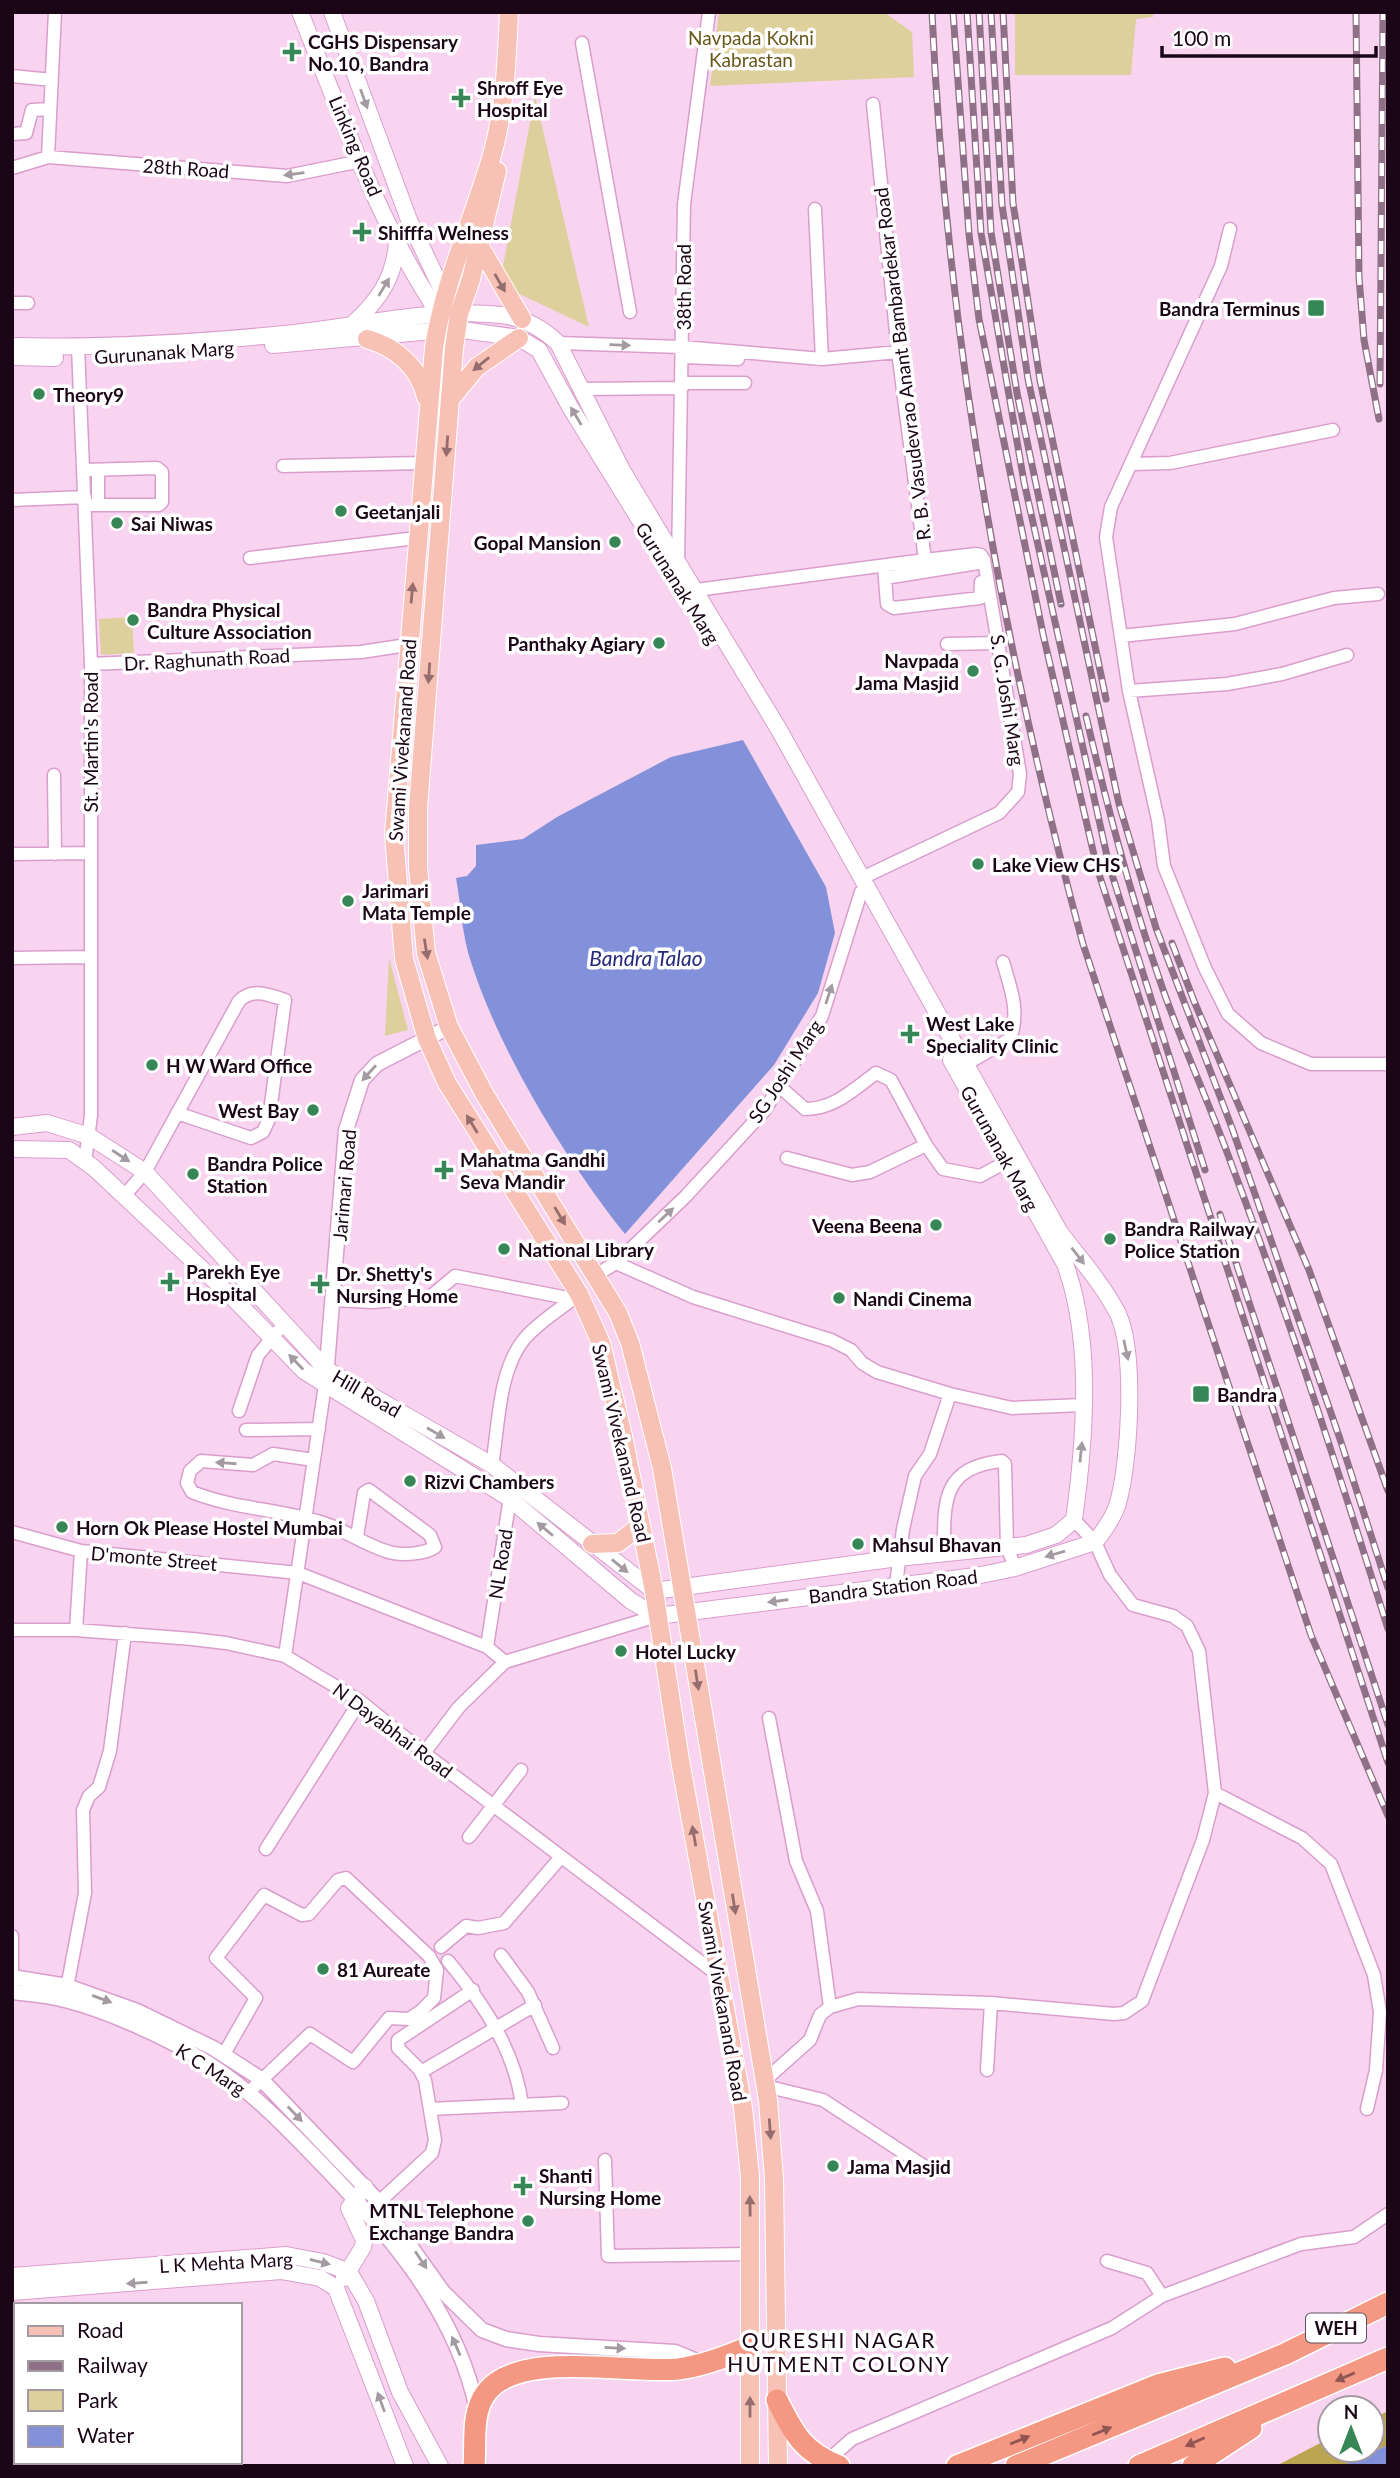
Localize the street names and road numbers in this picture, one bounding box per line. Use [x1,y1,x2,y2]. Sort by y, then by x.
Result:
street label: Linking Road [325,92,387,200]
street label: 28th Road [142,154,230,182]
street label: R. B. Vasudevrao Anant Bambardekar Road [869,186,935,542]
street label: 38th Road [672,244,695,330]
street label: Gurunanak Marg [93,336,235,368]
street label: Gurunanak Marg [631,518,725,648]
street label: S. G. Joshi Marg [986,633,1030,767]
street label: Swami Vivekanand Road [383,638,421,842]
street label: Dr. Raghunath Road [123,643,291,675]
street label: St. Martin's Road [79,672,102,812]
street label: SG Joshi Marg [743,1015,827,1127]
street label: Gurunanak Marg [956,1081,1044,1215]
street label: Jarimari Road [328,1128,360,1242]
street label: Swami Vivekanand Road [588,1342,656,1544]
street label: Hill Road [329,1364,405,1422]
street label: NL Road [483,1527,517,1601]
street label: D'monte Street [90,1541,218,1575]
street label: Bandra Station Road [807,1564,979,1608]
street label: N Dayabhai Road [329,1677,457,1783]
street label: Swami Vivekanand Road [694,1899,752,2103]
street label: K C Marg [172,2038,250,2100]
street label: L K Mehta Marg [159,2247,294,2277]
road number: WEH [1306,2314,1366,2342]

